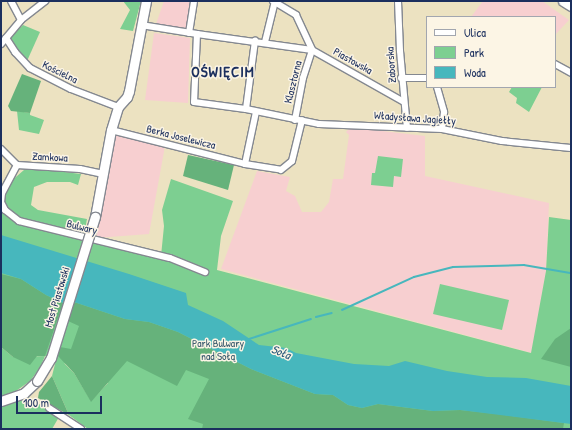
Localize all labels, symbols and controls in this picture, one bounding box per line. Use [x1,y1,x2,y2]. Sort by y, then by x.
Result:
legend [426,16,556,88]
text: Ulica [464,24,486,41]
text: Park [464,44,484,61]
street label: Piastowska [331,45,375,77]
street label: Zaborska [383,46,399,84]
street label: Kościelna [40,58,80,86]
street label: Klasztorna [281,59,305,105]
district label: OŚWIĘCIM [191,63,255,81]
text: Woda [464,64,486,81]
street label: Władysława Jagiełły [374,109,456,127]
street label: Berka Joselewicza [145,122,217,152]
street label: Zamkowa [32,149,68,165]
street label: Bulwary [65,217,99,237]
street label: Most Piastowski [42,265,72,329]
park label: Park Bulwary nad Sołą [192,337,244,363]
water label: Soła [269,342,293,362]
scale bar [18,388,104,414]
text: 100 m [23,394,49,411]

